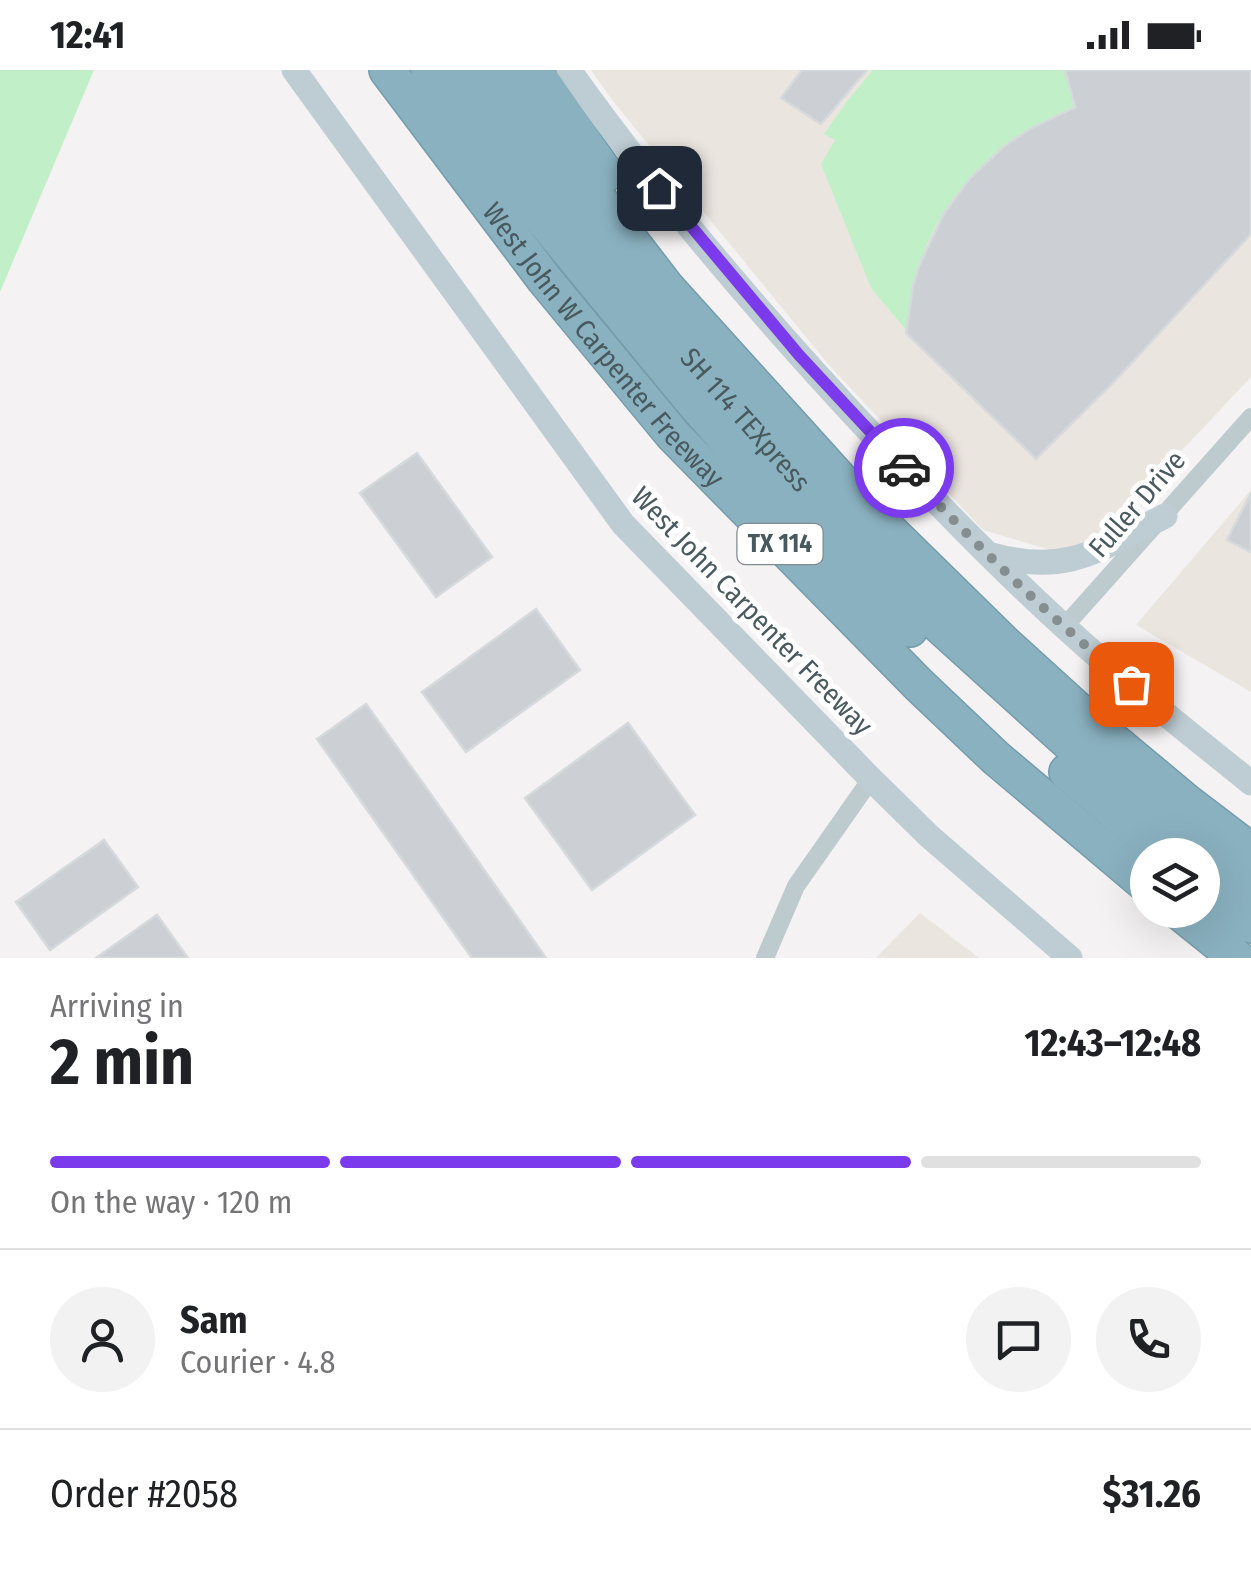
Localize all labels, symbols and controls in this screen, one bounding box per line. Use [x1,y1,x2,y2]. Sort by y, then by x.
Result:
text: 12:41 [50,12,125,58]
pin [617,146,702,231]
icon: home [632,161,687,216]
street label: West John W Carpenter Freeway [476,196,732,494]
street label: SH 114 TEXpress [674,341,818,498]
courier [854,418,954,518]
icon: car [877,441,932,496]
street label: Fuller Drive [1082,444,1192,564]
street label: West John Carpenter Freeway [625,480,880,742]
road number: TX 114 [738,524,822,564]
pin [1089,642,1174,727]
icon: bag [1104,657,1159,712]
map controls [1130,838,1220,928]
button: layers [1130,838,1220,928]
text: Arriving in [50,987,184,1025]
text: 12:43–12:48 [1025,1020,1201,1066]
text: 2 min [50,1023,194,1101]
text: On the way · 120 m [50,1183,292,1221]
button: person [50,1287,155,1392]
button: chat [966,1287,1071,1392]
button: phone [1096,1287,1201,1392]
text: Sam [180,1297,248,1343]
text: Courier · 4.8 [180,1343,336,1381]
text: Order #2058 [50,1471,238,1517]
text: $31.26 [1103,1471,1201,1517]

